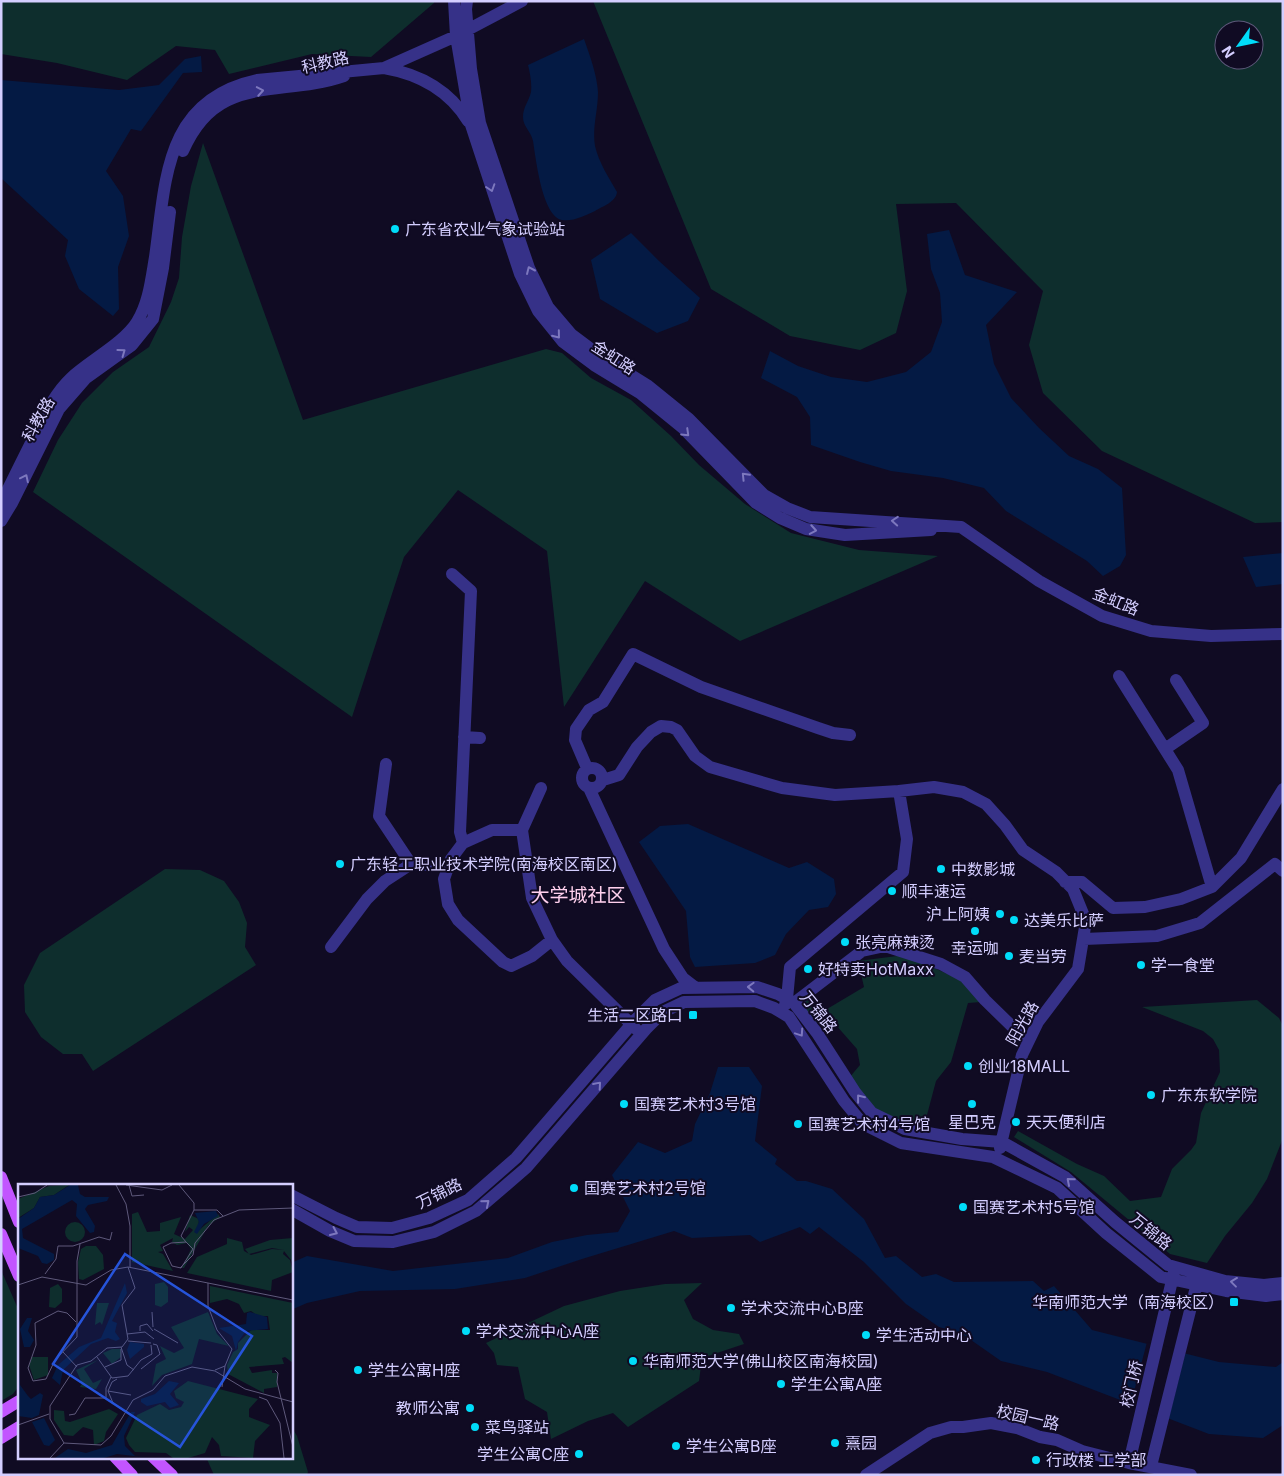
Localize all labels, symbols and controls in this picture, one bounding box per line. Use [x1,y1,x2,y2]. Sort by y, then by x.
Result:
north arrow [1214,20,1264,70]
text: N [1218,43,1238,61]
street label: 科教路 [299,47,351,77]
one-way arrow [255,86,264,96]
one-way arrow [486,184,496,192]
place label: 广东省农业气象试验站 [405,219,565,239]
marker: 广东省农业气象试验站 [389,223,401,235]
one-way arrow [526,266,537,275]
one-way arrow [552,329,560,338]
street label: 金虹路 [588,336,640,378]
one-way arrow [116,349,126,358]
street label: 科教路 [18,393,58,445]
one-way arrow [681,427,690,436]
one-way arrow [742,473,751,482]
one-way arrow [19,474,29,483]
one-way arrow [890,516,898,527]
one-way arrow [808,525,817,535]
street label: 金虹路 [1090,583,1142,619]
place label: 广东轻工职业技术学院(南海校区南区) [350,854,618,874]
marker: 广东轻工职业技术学院(南海校区南区) [334,858,346,870]
place label: 中数影城 [951,859,1015,879]
marker: 中数影城 [935,863,947,875]
place label: 顺丰速运 [902,881,966,901]
district label: 大学城社区 [530,884,626,907]
marker: 顺丰速运 [886,885,898,897]
place label: 沪上阿姨 [926,904,990,924]
marker: 沪上阿姨 [994,908,1006,920]
place label: 达美乐比萨 [1024,910,1104,930]
marker: 达美乐比萨 [1008,914,1020,926]
marker: 幸运咖 [969,925,981,937]
place label: 张亮麻辣烫 [855,932,935,952]
marker: 张亮麻辣烫 [839,936,851,948]
place label: 幸运咖 [951,938,999,958]
place label: 麦当劳 [1019,946,1067,966]
marker: 麦当劳 [1003,950,1015,962]
place label: 学一食堂 [1151,955,1215,975]
place label: 好特卖HotMaxx [818,959,934,979]
marker: 学一食堂 [1135,959,1147,971]
marker: 好特卖HotMaxx [802,963,814,975]
one-way arrow [746,982,754,993]
street label: 万锦路 [796,987,842,1037]
street label: 阳光路 [1002,997,1042,1049]
place label: 生活二区路口 [587,1005,683,1025]
marker: 生活二区路口 [687,1009,699,1021]
one-way arrow [794,1027,803,1037]
place label: 创业18MALL [978,1056,1070,1076]
marker: 创业18MALL [962,1060,974,1072]
one-way arrow [592,1082,601,1091]
place label: 广东东软学院 [1161,1085,1257,1105]
marker: 广东东软学院 [1145,1089,1157,1101]
place label: 国赛艺术村3号馆 [634,1094,756,1114]
one-way arrow [857,1094,866,1104]
marker: 国赛艺术村3号馆 [618,1098,630,1110]
marker: 星巴克 [966,1098,978,1110]
place label: 星巴克 [948,1112,996,1132]
place label: 天天便利店 [1026,1112,1106,1132]
place label: 国赛艺术村4号馆 [808,1114,930,1134]
marker: 天天便利店 [1010,1116,1022,1128]
marker: 国赛艺术村4号馆 [792,1118,804,1130]
street label: 万锦路 [413,1173,465,1213]
place label: 国赛艺术村2号馆 [584,1178,706,1198]
one-way arrow [1066,1178,1075,1187]
marker: 国赛艺术村2号馆 [568,1182,580,1194]
inset map [18,1184,292,1458]
place label: 国赛艺术村5号馆 [973,1197,1095,1217]
one-way arrow [480,1200,489,1208]
marker: 国赛艺术村5号馆 [957,1201,969,1213]
street label: 万锦路 [1126,1208,1176,1254]
one-way arrow [329,1226,338,1237]
one-way arrow [1230,1277,1238,1288]
place label: 华南师范大学（南海校区） [1032,1292,1224,1312]
marker: 华南师范大学（南海校区） [1228,1296,1240,1308]
place label: 学术交流中心B座 [741,1298,863,1318]
marker: 学术交流中心B座 [725,1302,737,1314]
place label: 学术交流中心A座 [476,1321,599,1341]
marker: 学术交流中心A座 [460,1325,472,1337]
place label: 学生活动中心 [876,1325,972,1345]
marker: 学生活动中心 [860,1329,872,1341]
place label: 华南师范大学(佛山校区南海校园) [643,1351,879,1371]
marker: 华南师范大学(佛山校区南海校园) [627,1355,639,1367]
street label: 校门桥 [1116,1358,1146,1410]
place label: 学生公寓H座 [368,1360,460,1380]
marker: 学生公寓H座 [352,1364,364,1376]
place label: 学生公寓A座 [791,1374,882,1394]
marker: 学生公寓A座 [775,1378,787,1390]
place label: 教师公寓 [396,1398,460,1418]
street label: 校园一路 [995,1400,1061,1434]
marker: 教师公寓 [464,1402,476,1414]
place label: 菜鸟驿站 [485,1417,549,1437]
marker: 菜鸟驿站 [469,1421,481,1433]
place label: 熹园 [845,1433,877,1453]
place label: 学生公寓B座 [686,1436,776,1456]
marker: 熹园 [829,1437,841,1449]
marker: 学生公寓B座 [670,1440,682,1452]
place label: 学生公寓C座 [477,1444,569,1464]
marker: 学生公寓C座 [573,1448,585,1460]
place label: 行政楼 工学部 [1046,1450,1147,1470]
marker: 行政楼 工学部 [1030,1454,1042,1466]

